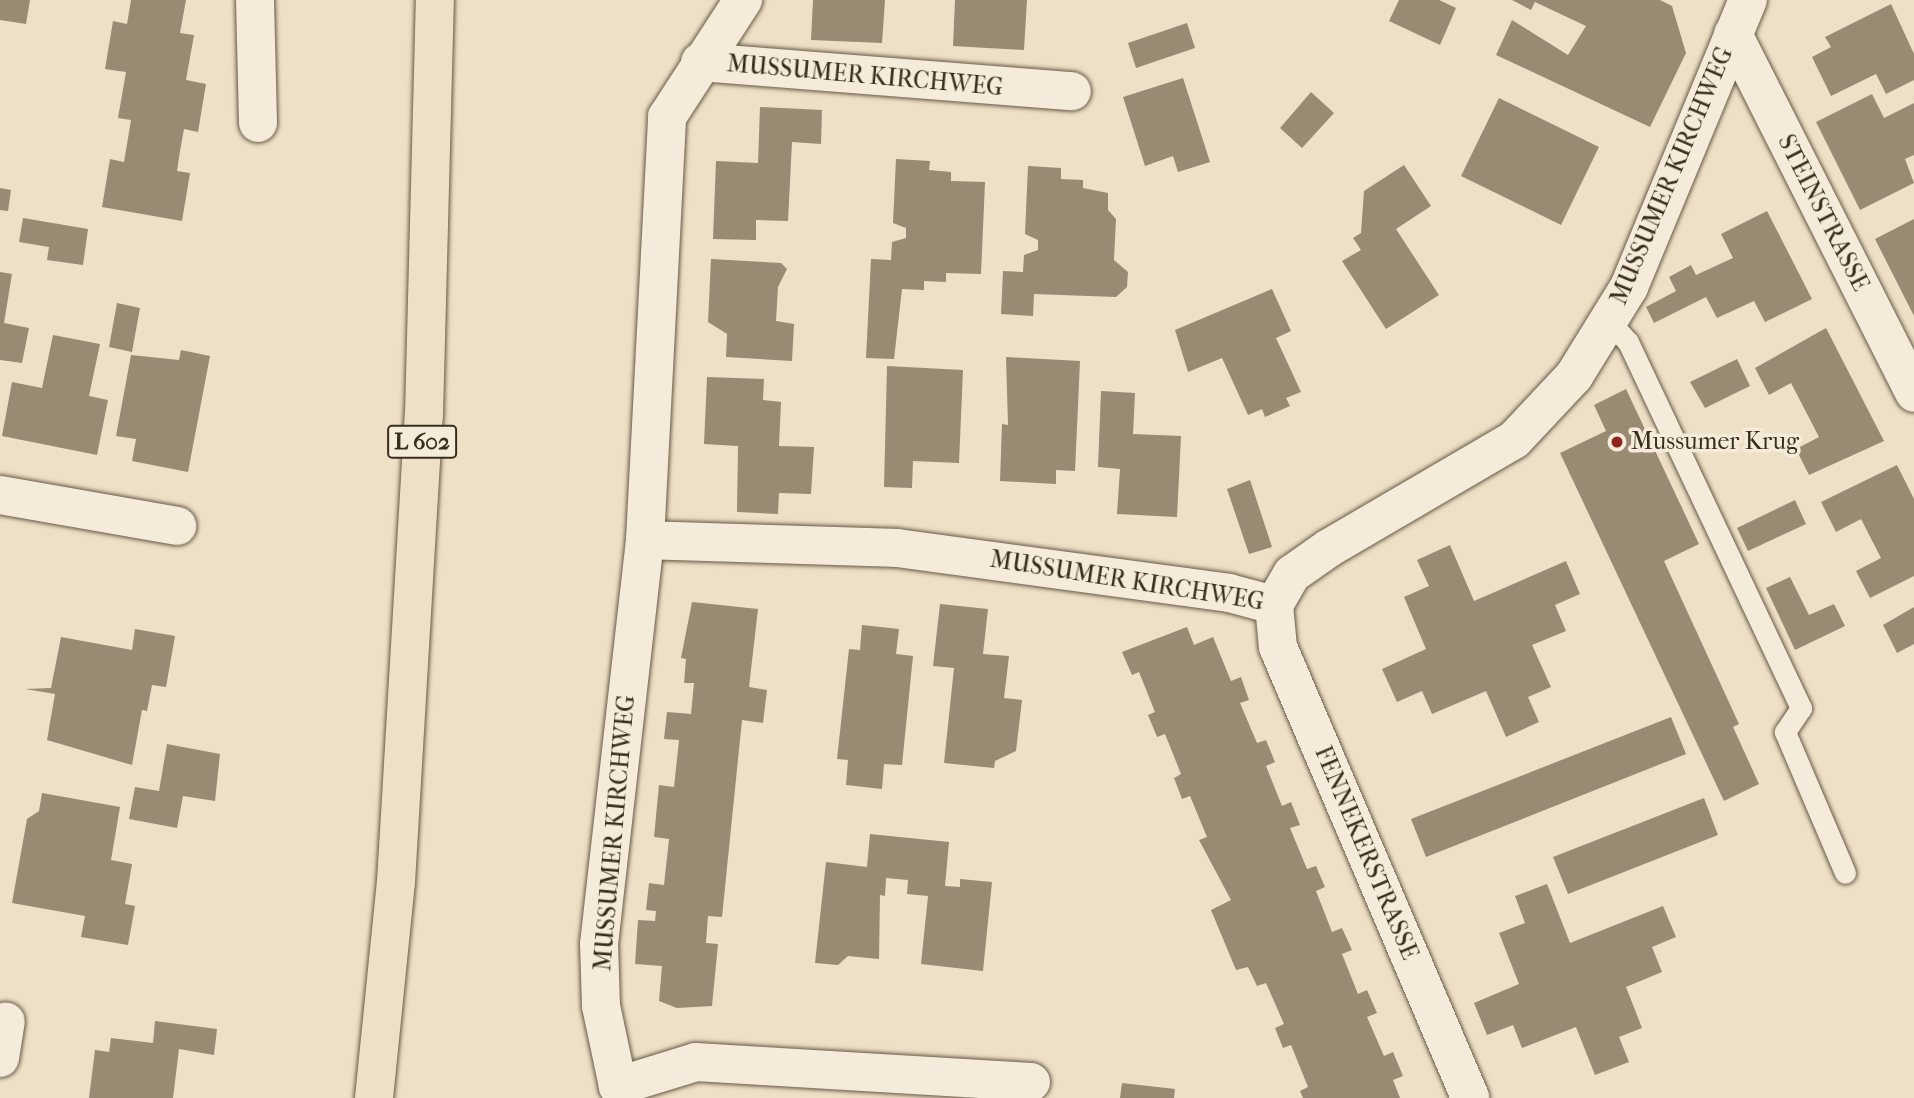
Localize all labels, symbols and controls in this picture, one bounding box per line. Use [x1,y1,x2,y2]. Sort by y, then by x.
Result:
street label: MUSSUMER KIRCHWEG [1605,43,1739,309]
street label: MUSSUMER KIRCHWEG [726,50,1004,102]
street label: STEINSTRASSE [1771,130,1875,296]
road number: L 602 [387,422,457,462]
place label: Mussumer Krug [1631,428,1799,456]
marker: Mussumer Krug [1609,434,1625,450]
street label: MUSSUMER KIRCHWEG [988,545,1266,617]
street label: MUSSUMER KIRCHWEG [589,694,641,972]
street label: FENNEKERSTRASSE [1308,742,1424,964]

